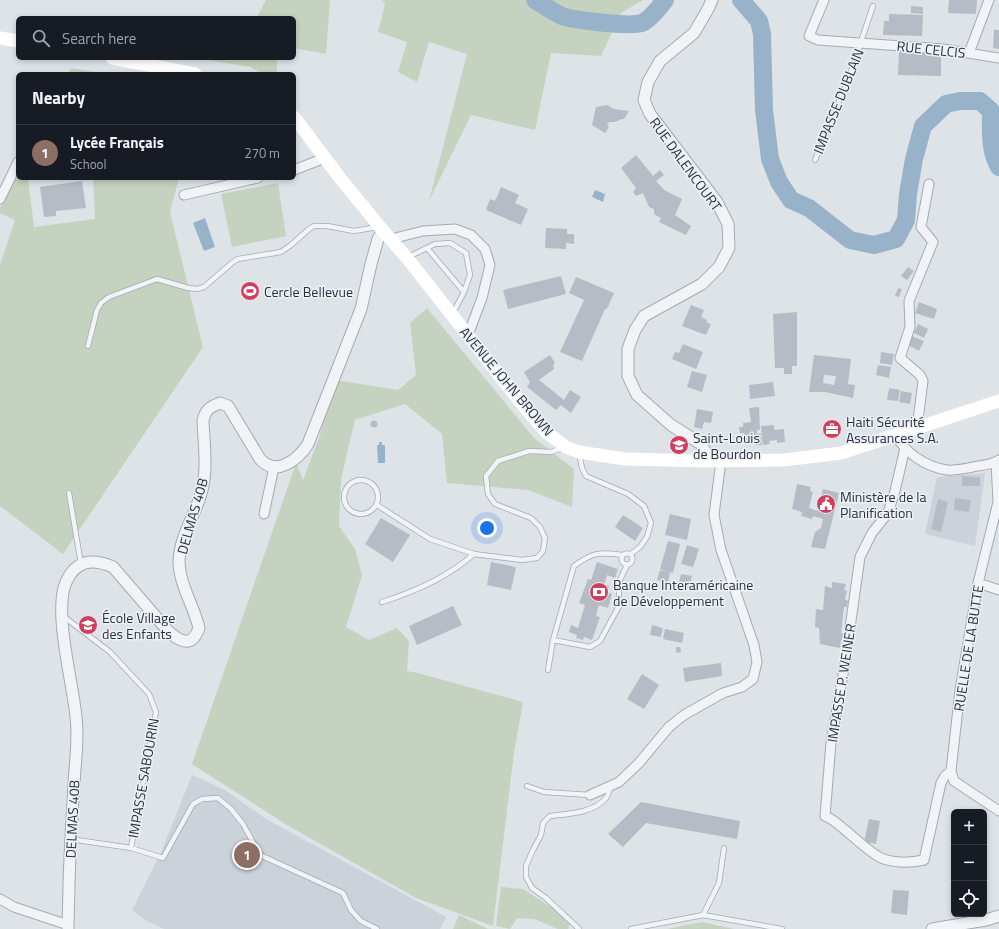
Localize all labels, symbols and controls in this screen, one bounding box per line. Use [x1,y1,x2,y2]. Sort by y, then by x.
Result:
search box [16,16,296,60]
icon: search [30,27,52,49]
text: Search here [62,27,136,50]
street label: RUE CELCIS [896,35,966,63]
street label: IMPASSE DUBLAIN [807,45,869,157]
text: Nearby [32,85,85,111]
street label: RUE DALENCOURT [645,113,728,216]
text: Lycée Français [70,131,164,154]
text: 1 [41,143,49,163]
text: 270 m [244,143,280,163]
text: School [70,154,106,174]
sports icon: Cercle Bellevue [239,280,261,302]
place label: Cercle Bellevue [264,281,353,302]
street label: AVENUE JOHN BROWN [455,322,559,440]
place label: Haiti Sécurité Assurances S.A. [846,411,939,448]
office icon: Haiti Sécurité Assurances S.A. [821,418,843,440]
place label: Saint-Louis de Bourdon [693,427,761,464]
school or university icon: Saint-Louis de Bourdon [668,434,690,456]
street label: DELMAS 40B [171,475,213,557]
place label: Ministère de la Planification [840,486,927,523]
public building icon: Ministère de la Planification [815,493,837,515]
your location [477,518,497,538]
place label: Banque Interaméricaine de Développement [613,574,753,611]
bank icon: Banque Interaméricaine de Développement [588,581,610,603]
street label: RUELLE DE LA BUTTE [948,583,988,713]
place label: École Village des Enfants [102,607,175,644]
school or university icon: École Village des Enfants [77,614,99,636]
street label: IMPASSE P. WEINER [821,622,861,744]
street label: IMPASSE SABOURIN [122,716,164,840]
street label: DELMAS 40B [59,779,85,859]
map controls [951,809,987,917]
button: + [951,809,987,845]
pin: 1 [234,840,260,870]
button: − [951,845,987,881]
button: locate [951,881,987,917]

